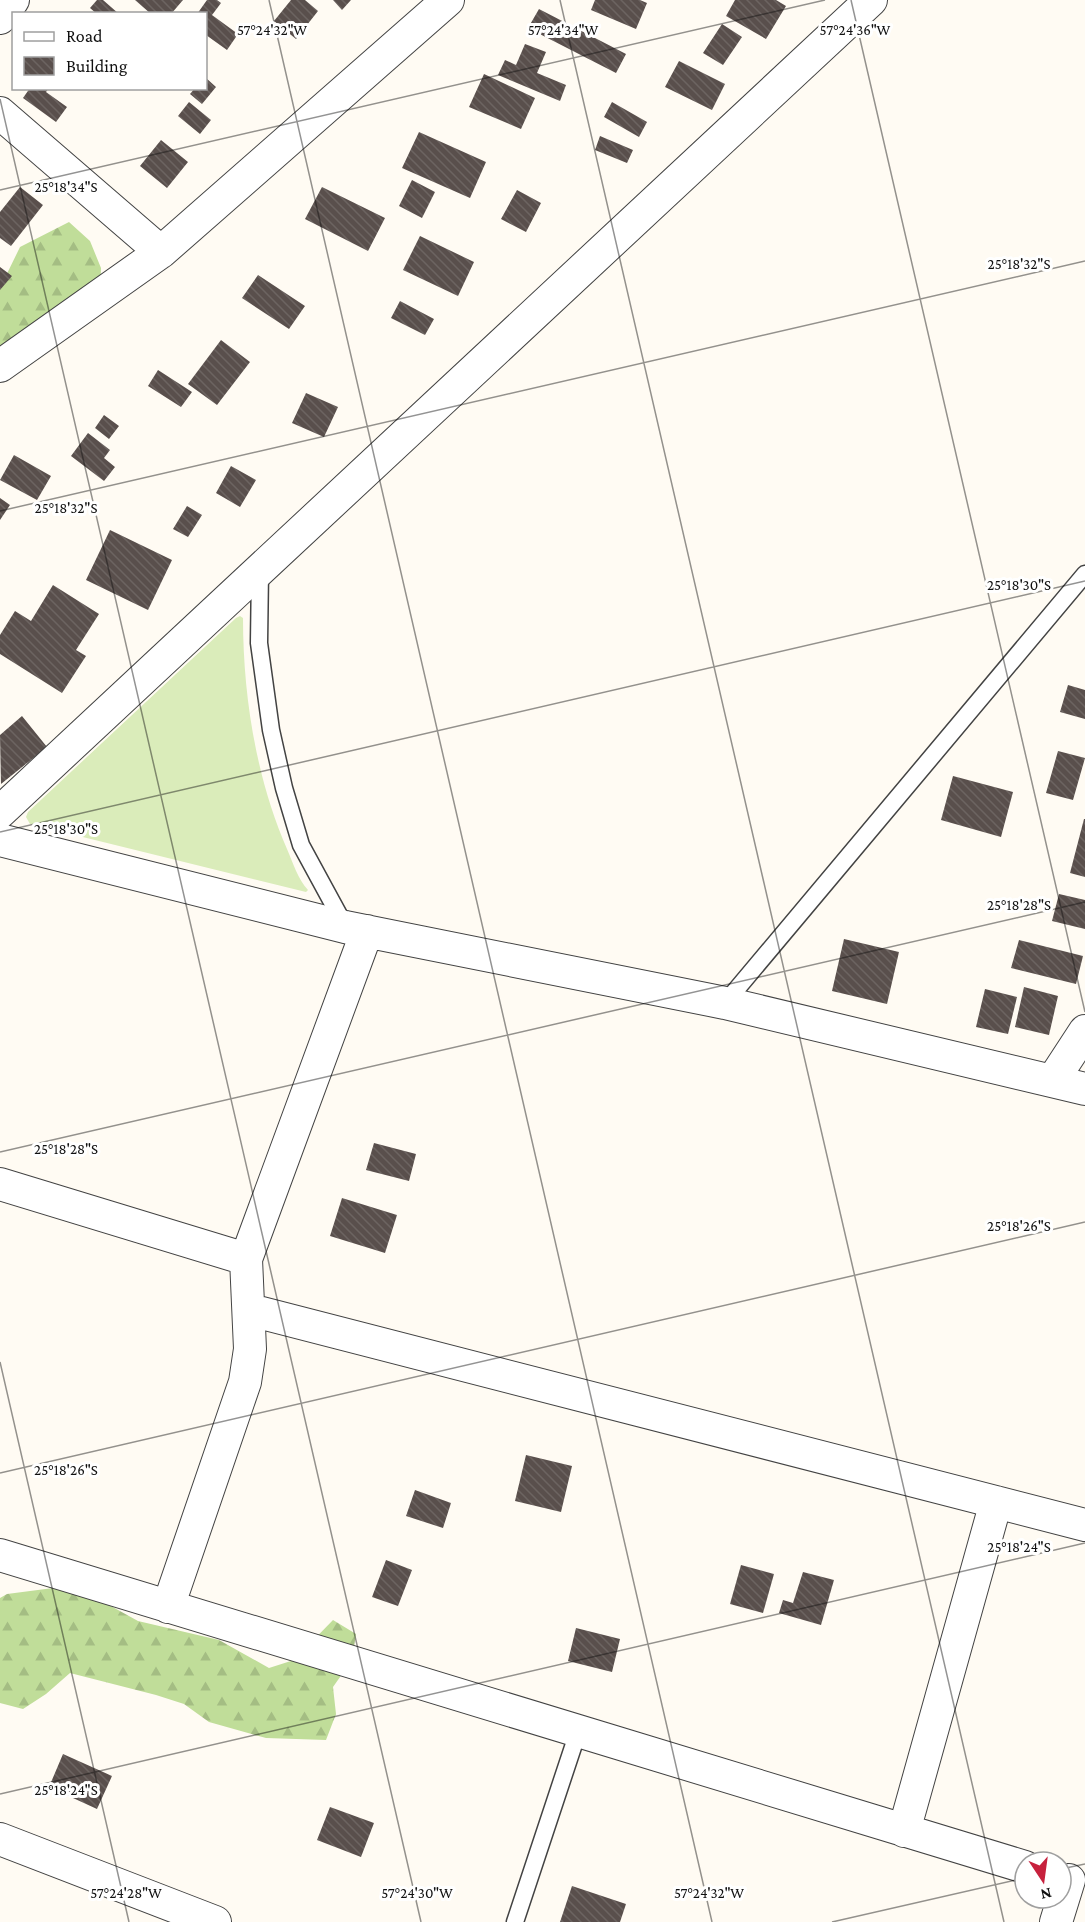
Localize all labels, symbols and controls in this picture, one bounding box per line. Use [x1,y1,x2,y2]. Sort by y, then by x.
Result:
legend [12,12,207,90]
text: 57°24'32"W [237,22,307,38]
text: 57°24'34"W [528,22,599,38]
text: 57°24'36"W [820,22,891,38]
text: Road [66,26,103,46]
text: Building [66,56,128,76]
text: 25°18'34"S [34,179,98,195]
text: 25°18'32"S [988,256,1050,272]
text: 25°18'32"S [35,500,97,516]
text: 25°18'30"S [987,577,1051,593]
text: 25°18'30"S [34,821,98,837]
text: 25°18'28"S [987,897,1051,913]
text: 25°18'28"S [34,1141,98,1157]
text: 25°18'26"S [987,1218,1051,1234]
text: 25°18'26"S [34,1462,98,1478]
text: 25°18'24"S [987,1539,1051,1555]
text: 25°18'24"S [34,1782,98,1798]
north arrow [1013,1850,1073,1910]
text: 57°24'28"W [90,1885,162,1901]
text: 57°24'30"W [381,1885,453,1901]
text: 57°24'32"W [674,1885,744,1901]
text: N [1039,1885,1053,1904]

